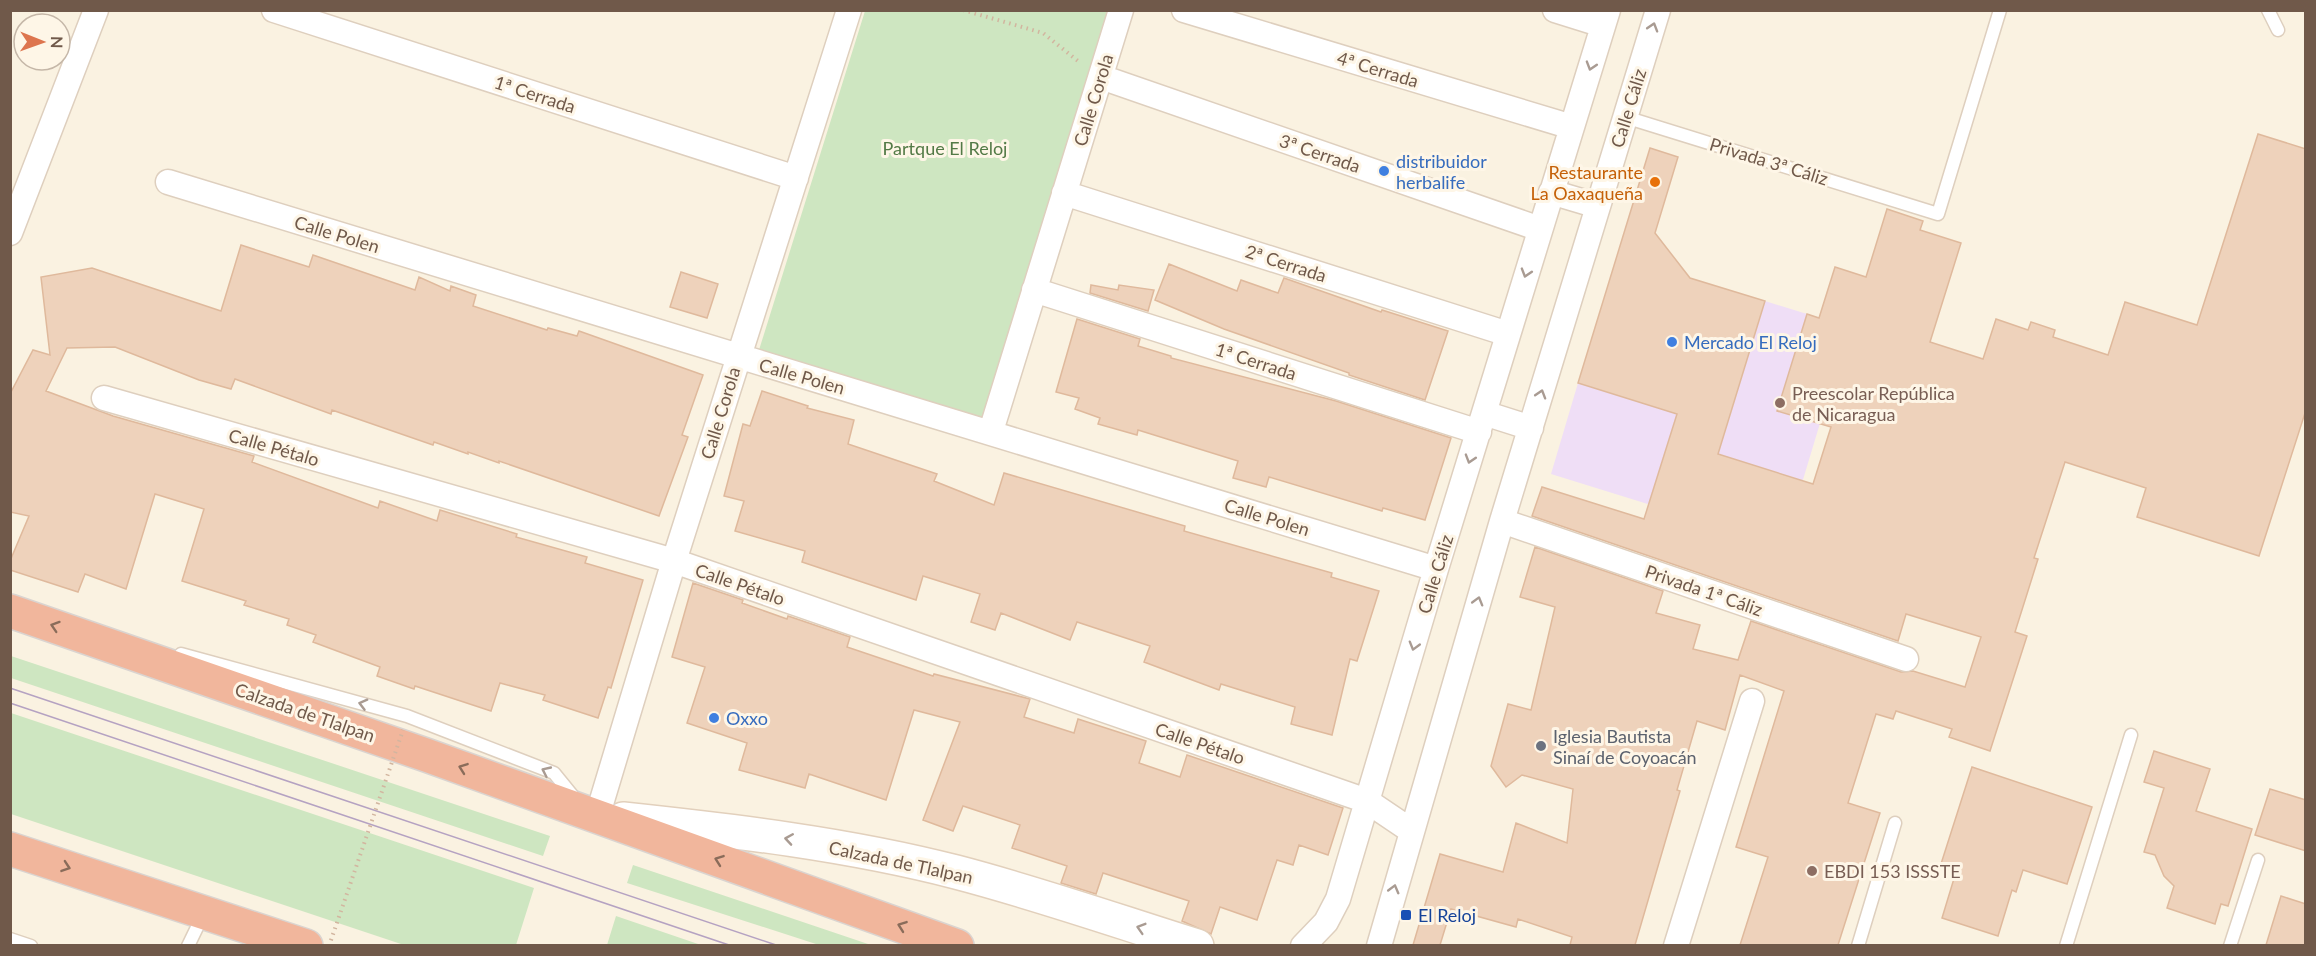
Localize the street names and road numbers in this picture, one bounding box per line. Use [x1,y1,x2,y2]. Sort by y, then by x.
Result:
street label: 4ª Cerrada [1335,46,1421,92]
street label: Calle Corola [1069,51,1117,149]
street label: Calle Cáliz [1606,66,1650,150]
street label: 1ª Cerrada [492,71,578,117]
street label: 3ª Cerrada [1277,129,1363,177]
street label: Privada 3ª Cáliz [1707,133,1831,189]
street label: Calle Polen [292,211,382,257]
street label: 2ª Cerrada [1243,240,1329,286]
street label: 1ª Cerrada [1213,338,1299,384]
street label: Calle Polen [757,353,847,399]
street label: Calle Corola [696,364,744,462]
street label: Calle Pétalo [226,424,322,470]
street label: Calle Polen [1222,494,1312,540]
street label: Calle Cáliz [1413,532,1457,616]
street label: Calle Pétalo [692,558,788,610]
street label: Privada 1ª Cáliz [1642,560,1766,620]
street label: Calzada de Tlalpan [232,678,378,746]
street label: Calle Pétalo [1152,717,1248,769]
street label: Calzada de Tlalpan [827,836,975,888]

